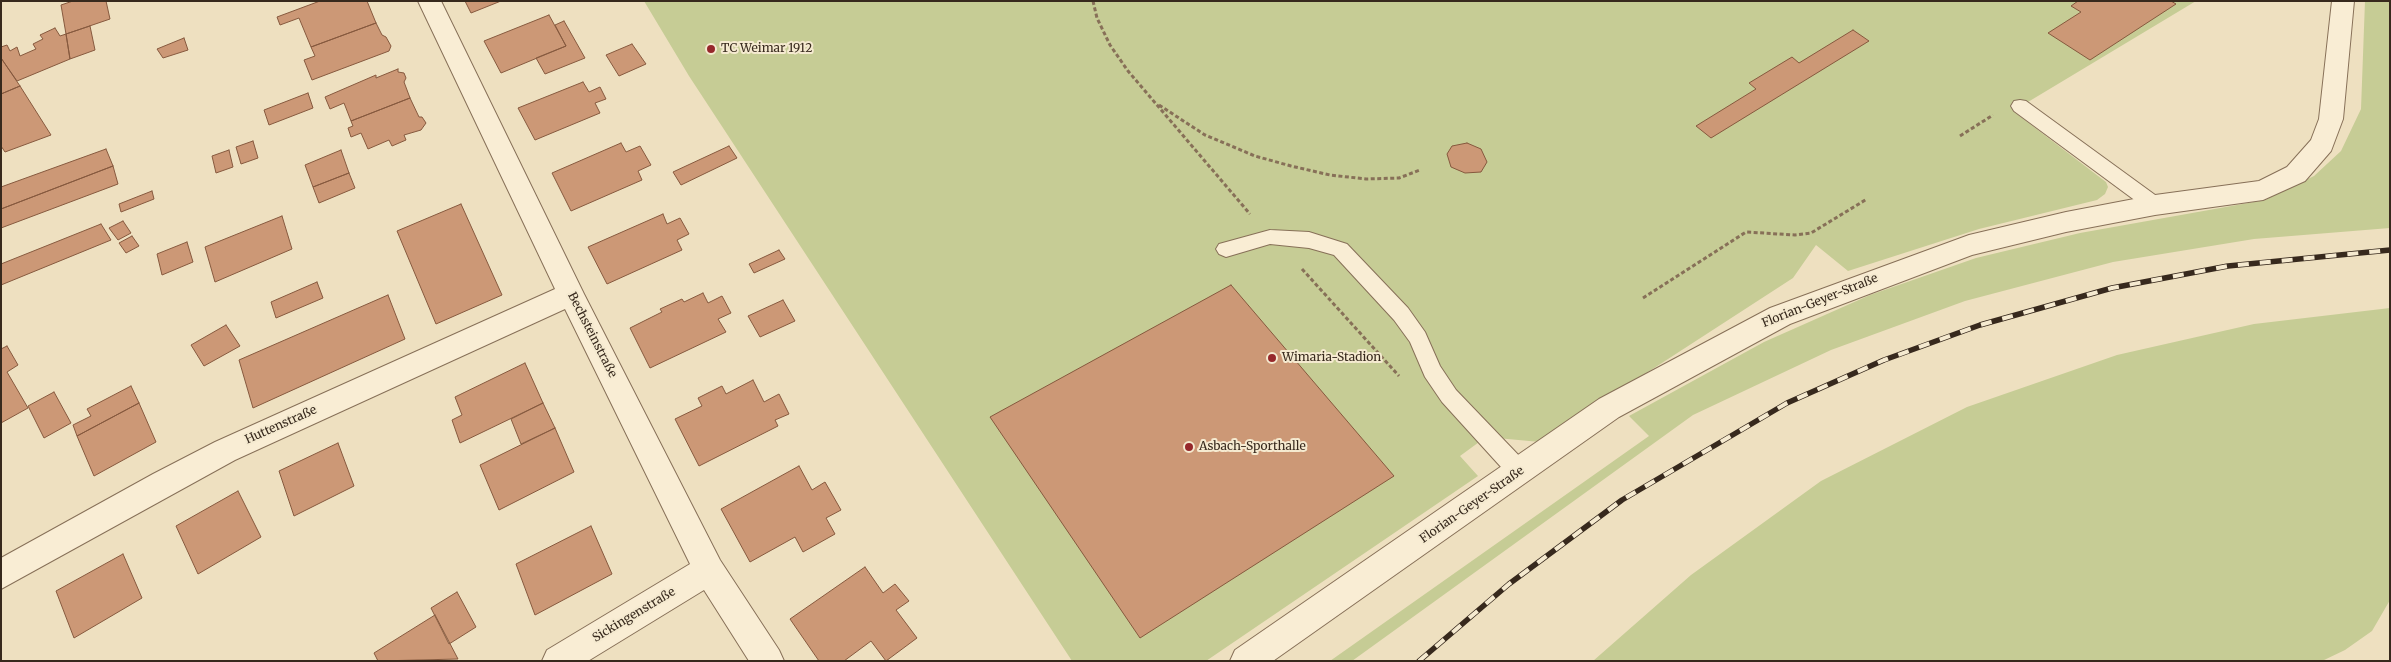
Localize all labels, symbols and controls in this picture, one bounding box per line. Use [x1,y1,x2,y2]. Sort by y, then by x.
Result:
place label: TC Weimar 1912 [721,42,812,56]
marker: TC Weimar 1912 [705,43,717,55]
street label: Florian-Geyer-Straße [1760,271,1880,331]
street label: Bechsteinstraße [564,290,620,380]
place label: Wimaria-Stadion [1282,351,1381,365]
marker: Wimaria-Stadion [1266,352,1278,364]
street label: Huttenstraße [243,403,319,447]
place label: Asbach-Sporthalle [1199,440,1306,454]
marker: Asbach-Sporthalle [1183,441,1195,453]
street label: Florian-Geyer-Straße [1417,464,1527,546]
street label: Sickingenstraße [590,585,678,645]

